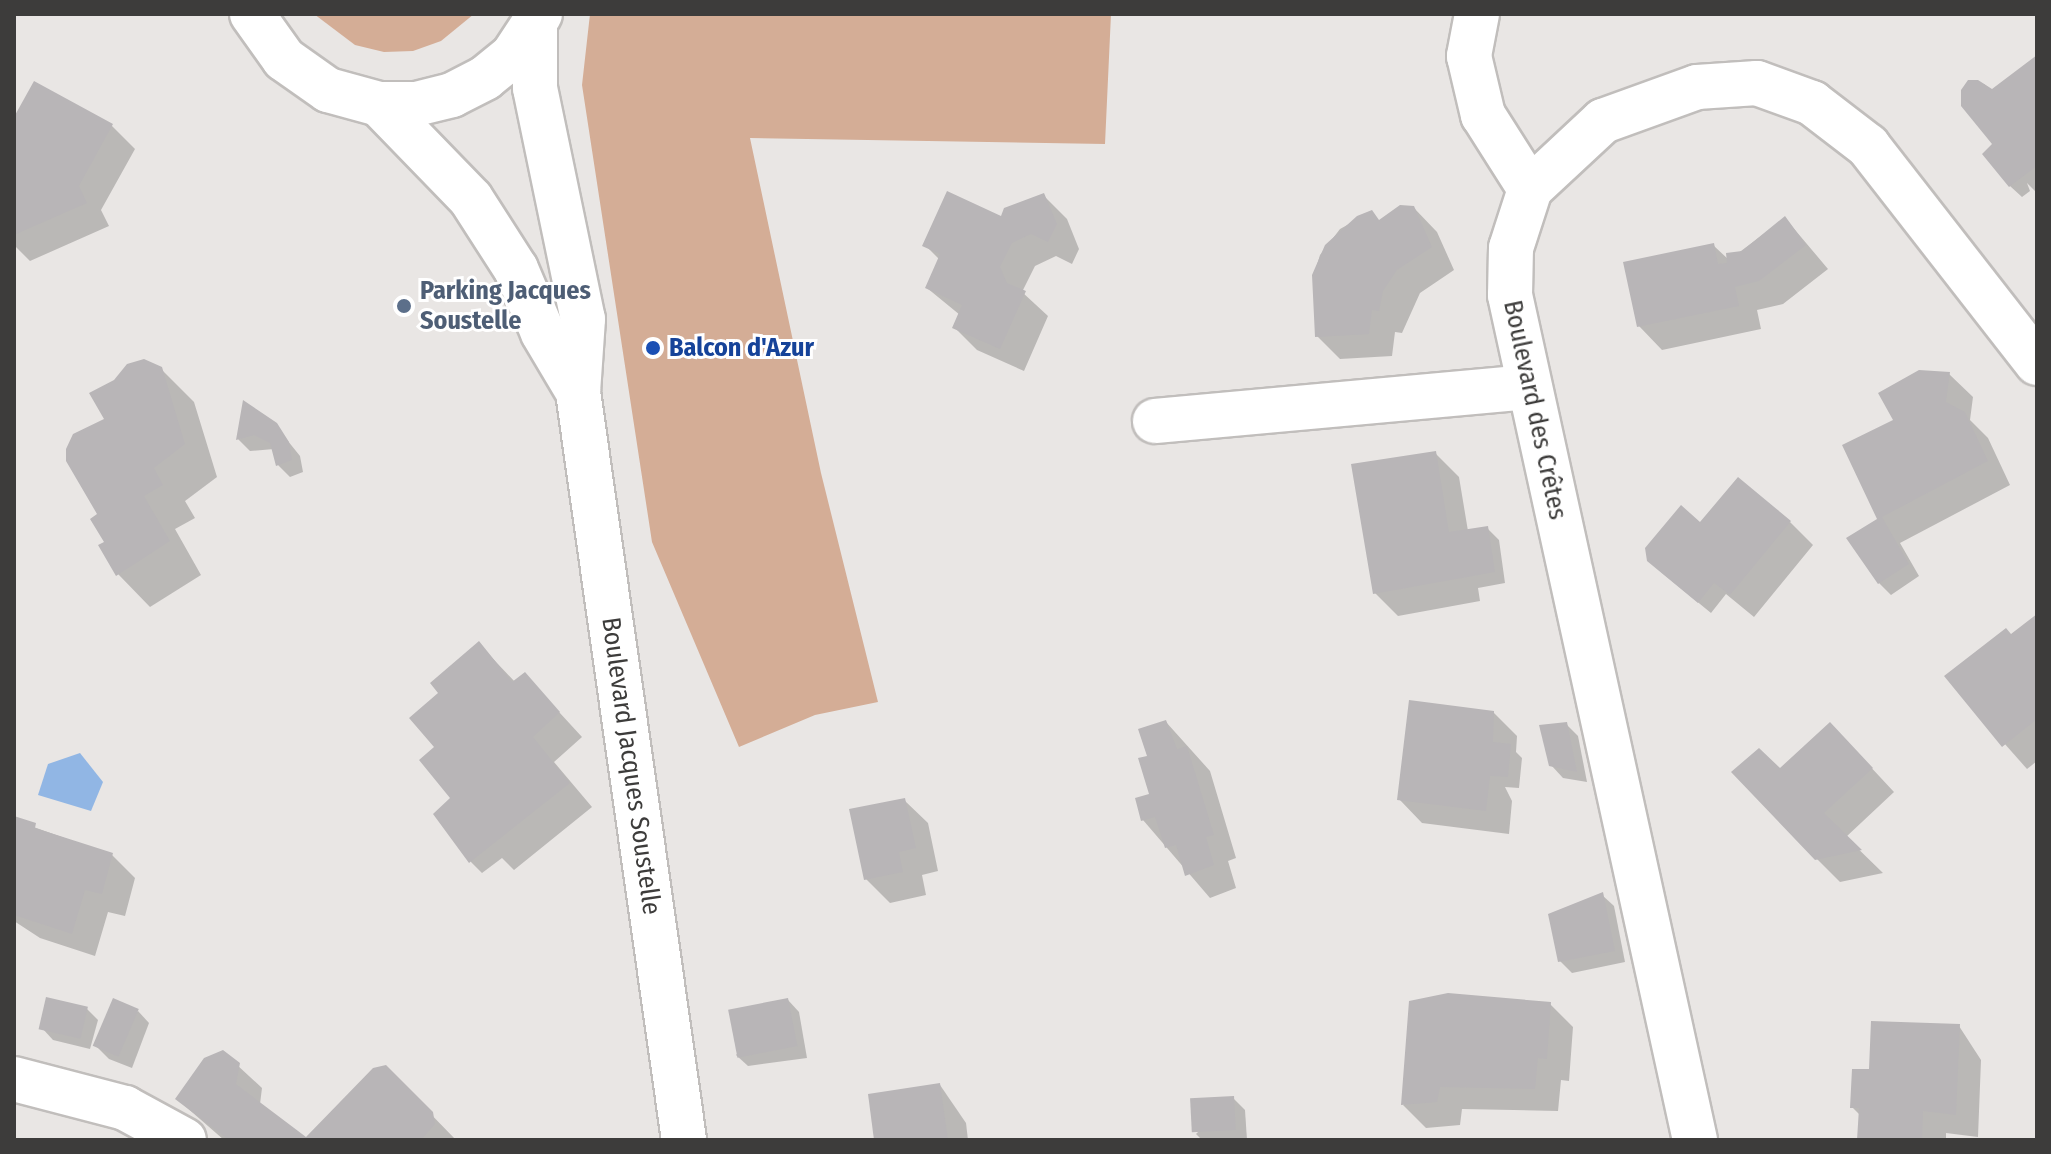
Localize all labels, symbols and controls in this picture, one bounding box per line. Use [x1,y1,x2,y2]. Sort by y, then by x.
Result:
place label: Parking Jacques Soustelle [420,275,591,336]
marker: Parking Jacques Soustelle [395,297,413,315]
street label: Boulevard des Crêtes [1497,298,1573,522]
place label: Balcon d'Azur [669,332,814,364]
marker: Balcon d'Azur [644,339,662,357]
street label: Boulevard Jacques Soustelle [595,615,667,917]

